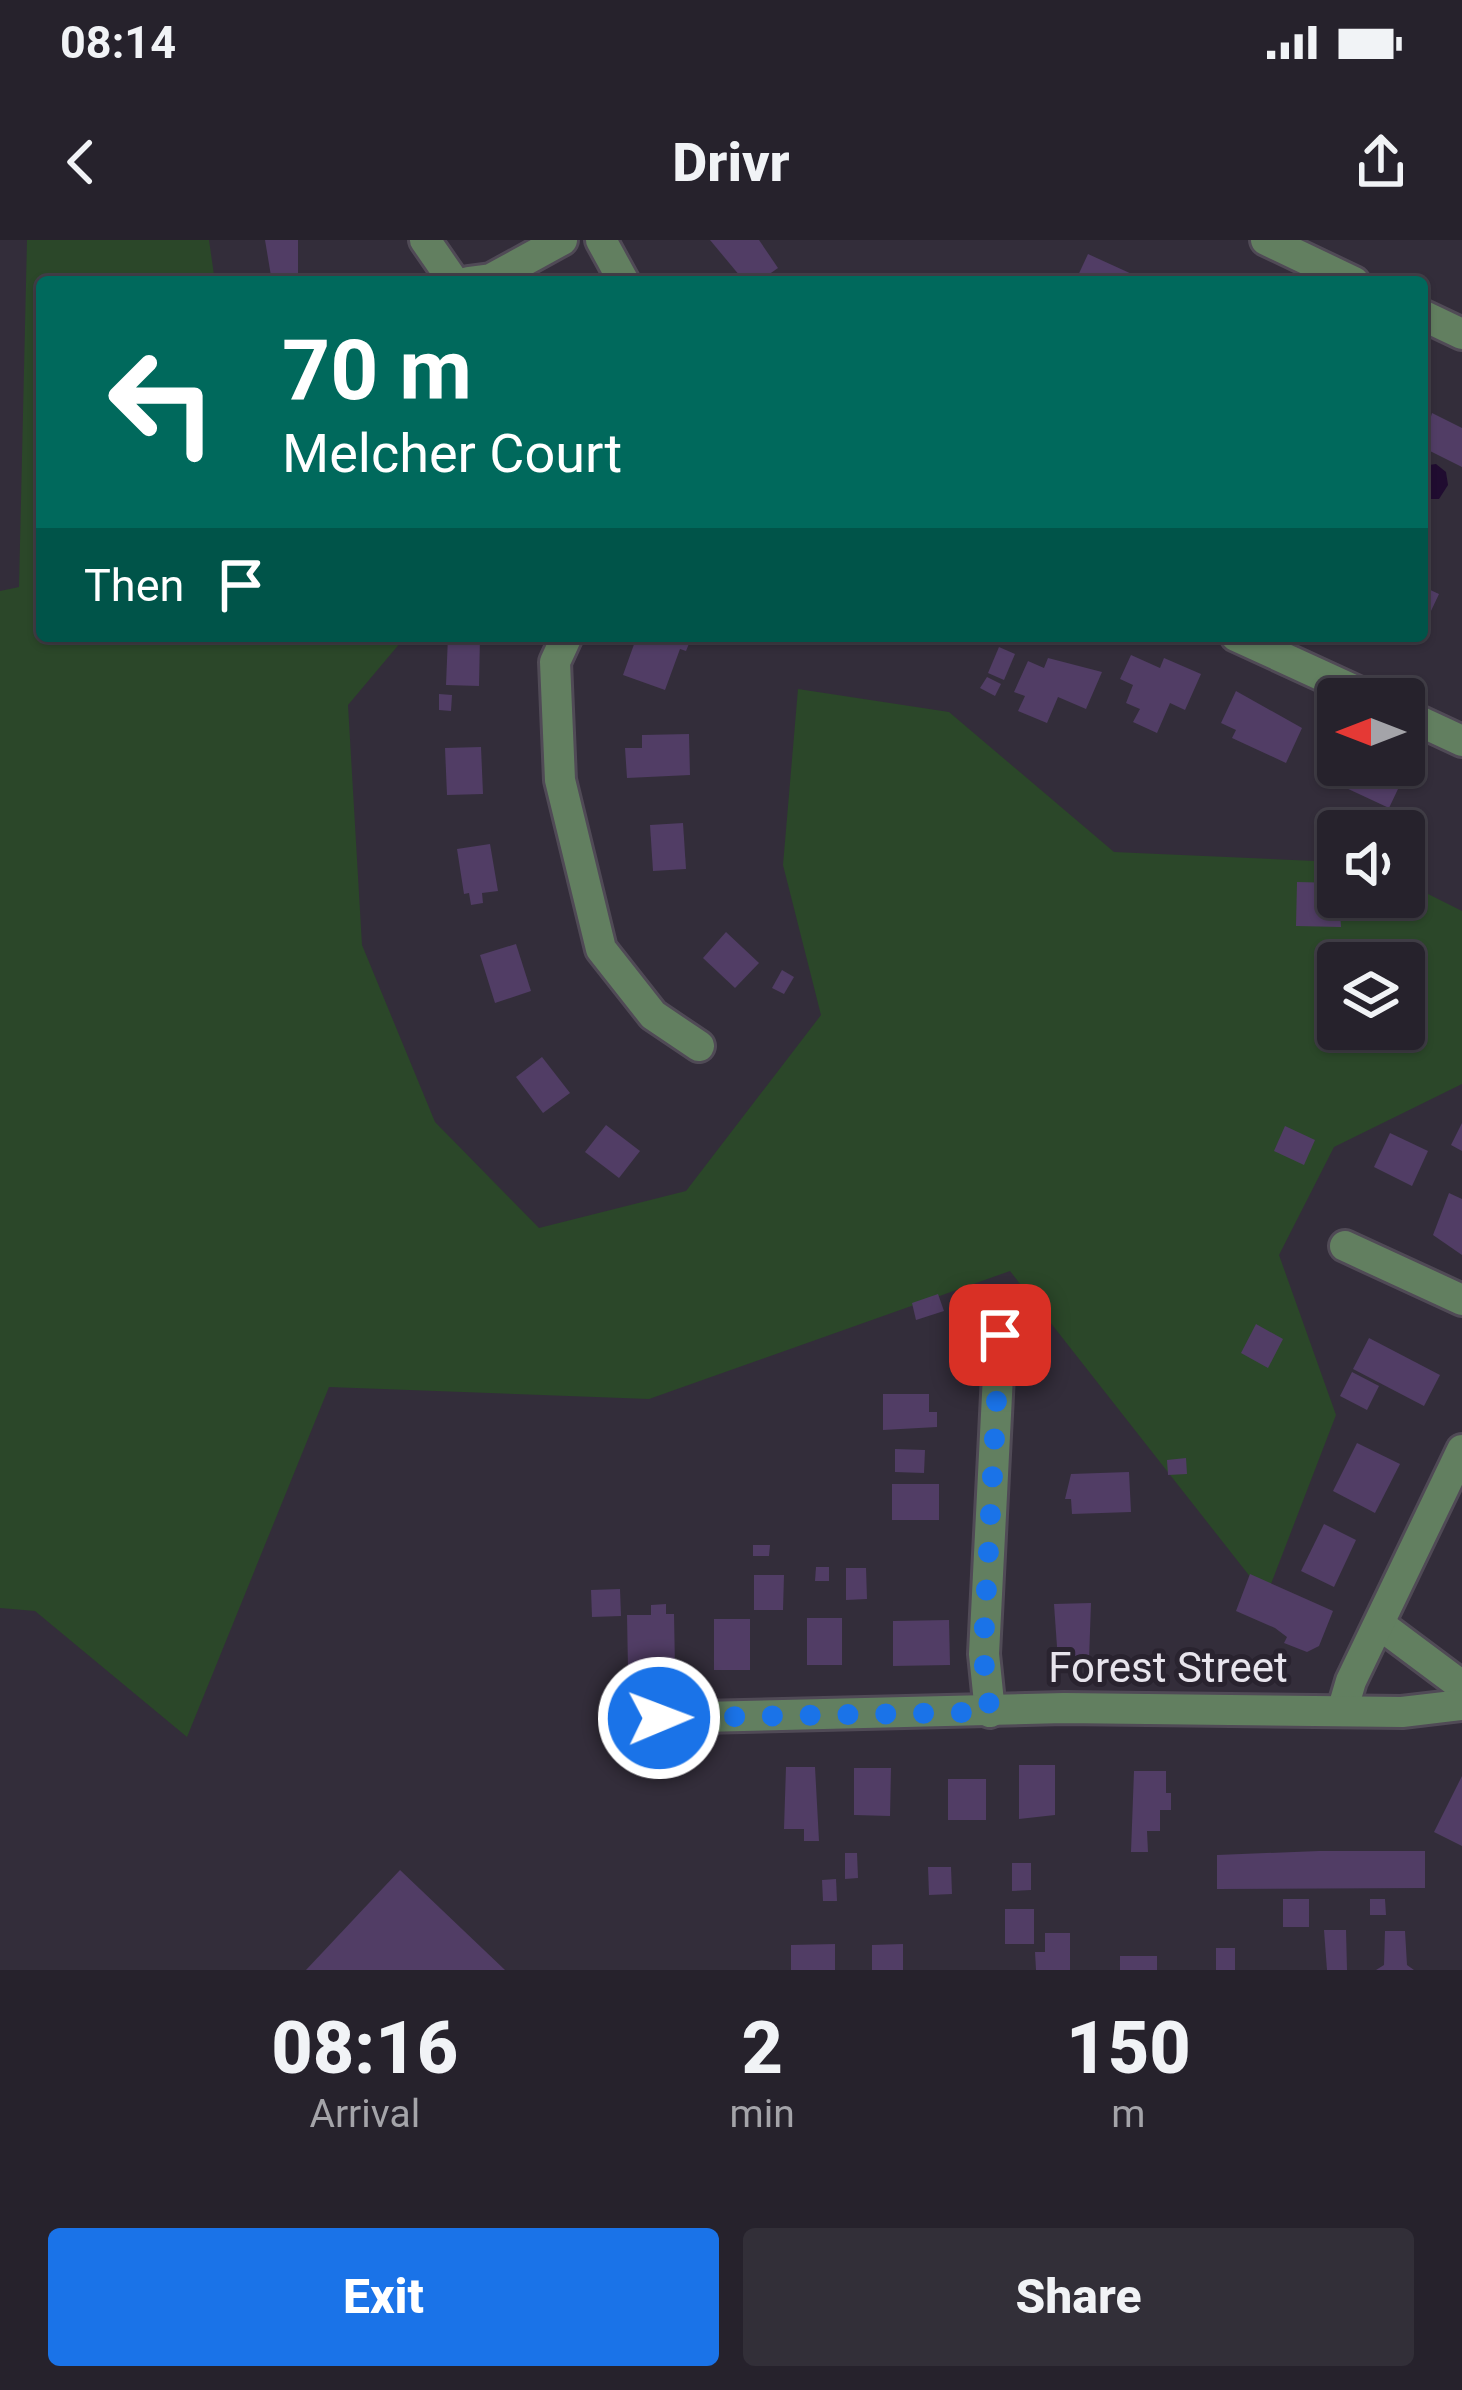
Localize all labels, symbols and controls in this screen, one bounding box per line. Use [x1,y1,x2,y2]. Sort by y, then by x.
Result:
text: 08:14 [60,16,176,69]
icon: back [48,129,114,195]
icon: share [1348,129,1414,195]
text: Drivr [672,131,790,194]
text: 70 m [282,321,472,420]
icon: left [84,324,240,480]
text: Melcher Court [282,422,622,485]
icon: arrive [208,552,274,618]
text: Then [84,559,184,612]
north arrow [1317,678,1425,786]
map controls [1317,678,1425,1050]
button: sound [1317,810,1425,918]
button: layers [1317,942,1425,1050]
pin [949,1284,1051,1386]
icon: arrive [967,1302,1033,1368]
street label: Forest Street [1048,1643,1288,1692]
position arrow [596,1655,722,1781]
text: 08:16 [271,2006,458,2091]
text: 2 [741,2006,783,2091]
text: 150 [1066,2006,1191,2091]
text: Arrival [309,2091,420,2137]
text: min [730,2091,795,2137]
text: m [1111,2091,1145,2137]
button: Exit [48,2228,719,2366]
button: Share [743,2228,1414,2366]

